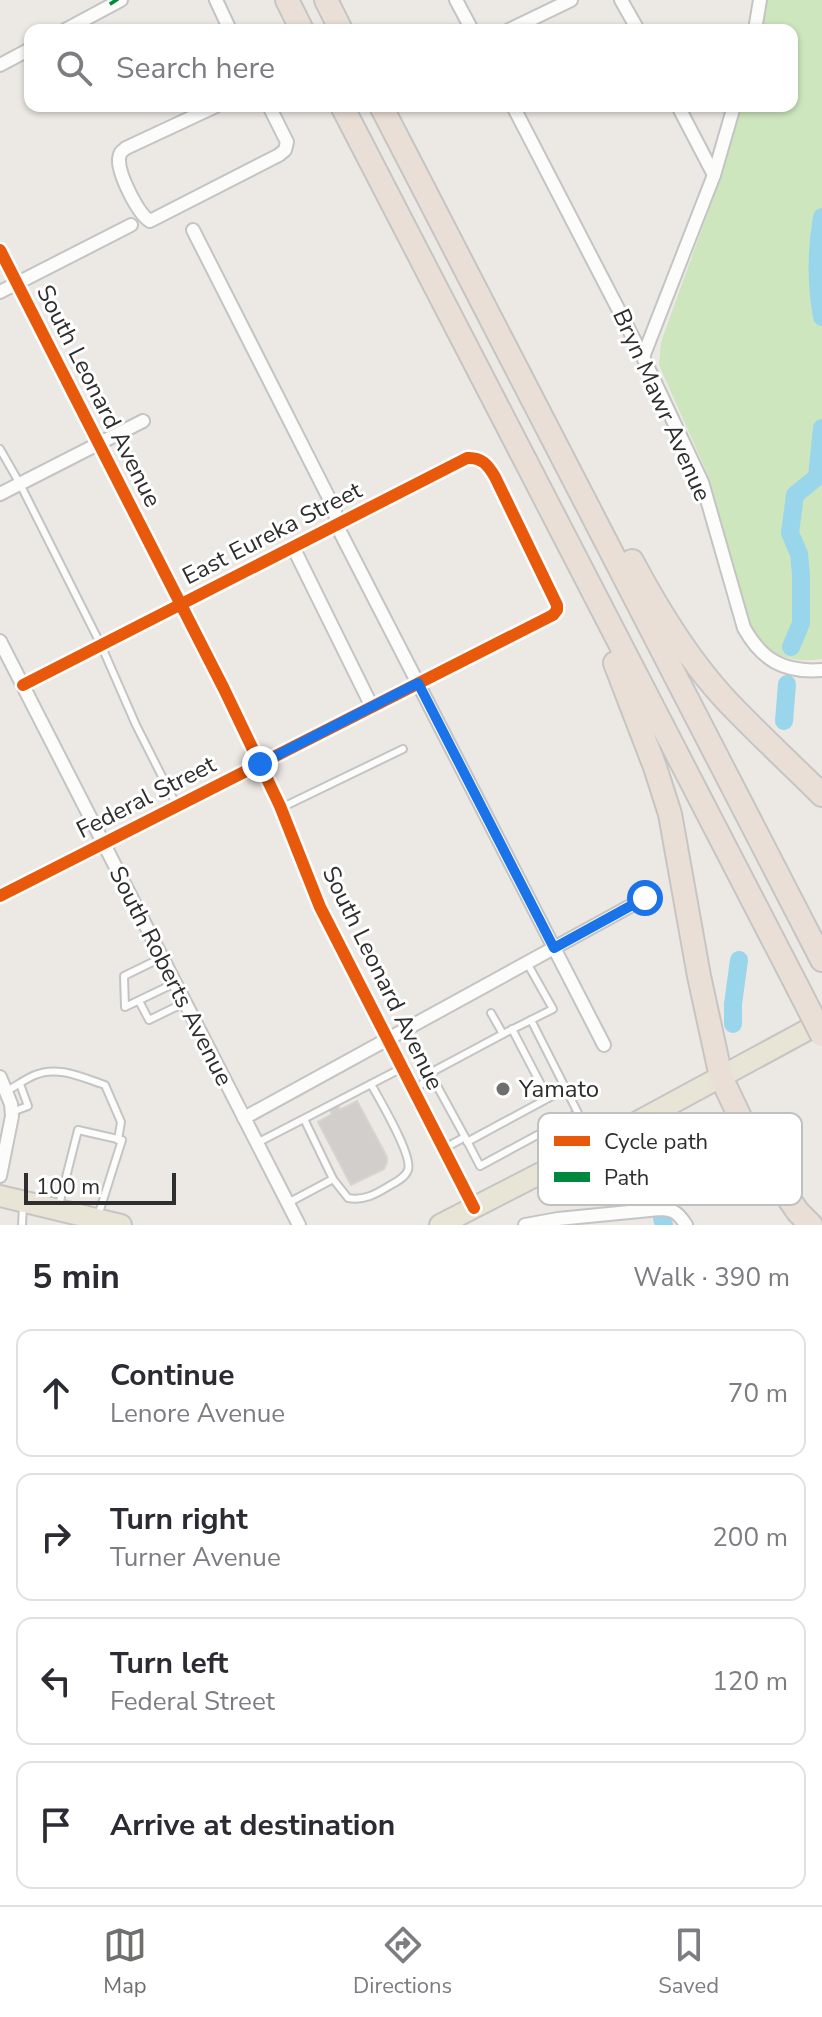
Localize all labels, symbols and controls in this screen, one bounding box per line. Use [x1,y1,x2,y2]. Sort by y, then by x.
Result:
search box [24,24,798,112]
icon: search [52,46,96,90]
text: Search here [116,48,275,89]
street label: South Leonard Avenue [29,279,169,513]
street label: Bryn Mawr Avenue [605,304,719,506]
street label: East Eureka Street [177,474,368,592]
route end [242,746,278,782]
street label: Federal Street [71,748,222,846]
street label: South Roberts Avenue [102,861,240,1091]
street label: South Leonard Avenue [315,861,451,1095]
route start [627,880,663,916]
place label: Yamato [518,1073,599,1105]
marker: Yamato [494,1080,512,1098]
legend [538,1113,802,1205]
text: Cycle path [604,1127,708,1157]
text: Path [604,1163,649,1193]
scale bar [24,1169,176,1205]
text: 100 m [36,1172,100,1202]
text: 5 min [32,1254,120,1300]
text: Walk · 390 m [633,1260,790,1295]
text: Continue [110,1355,235,1396]
icon: ahead [34,1371,78,1415]
text: 70 m [728,1376,788,1411]
text: Lenore Avenue [110,1396,285,1431]
text: Turn right [110,1499,248,1540]
icon: right [34,1515,78,1559]
text: 200 m [712,1520,788,1555]
text: Turner Avenue [110,1540,281,1575]
text: Turn left [110,1643,228,1684]
icon: left [34,1659,78,1703]
text: 120 m [712,1664,788,1699]
text: Federal Street [110,1684,275,1719]
icon: arrive [34,1803,78,1847]
text: Arrive at destination [110,1805,395,1846]
tab: Map [103,1923,147,2001]
tab: Directions [353,1923,452,2001]
tab: Saved [658,1923,719,2001]

